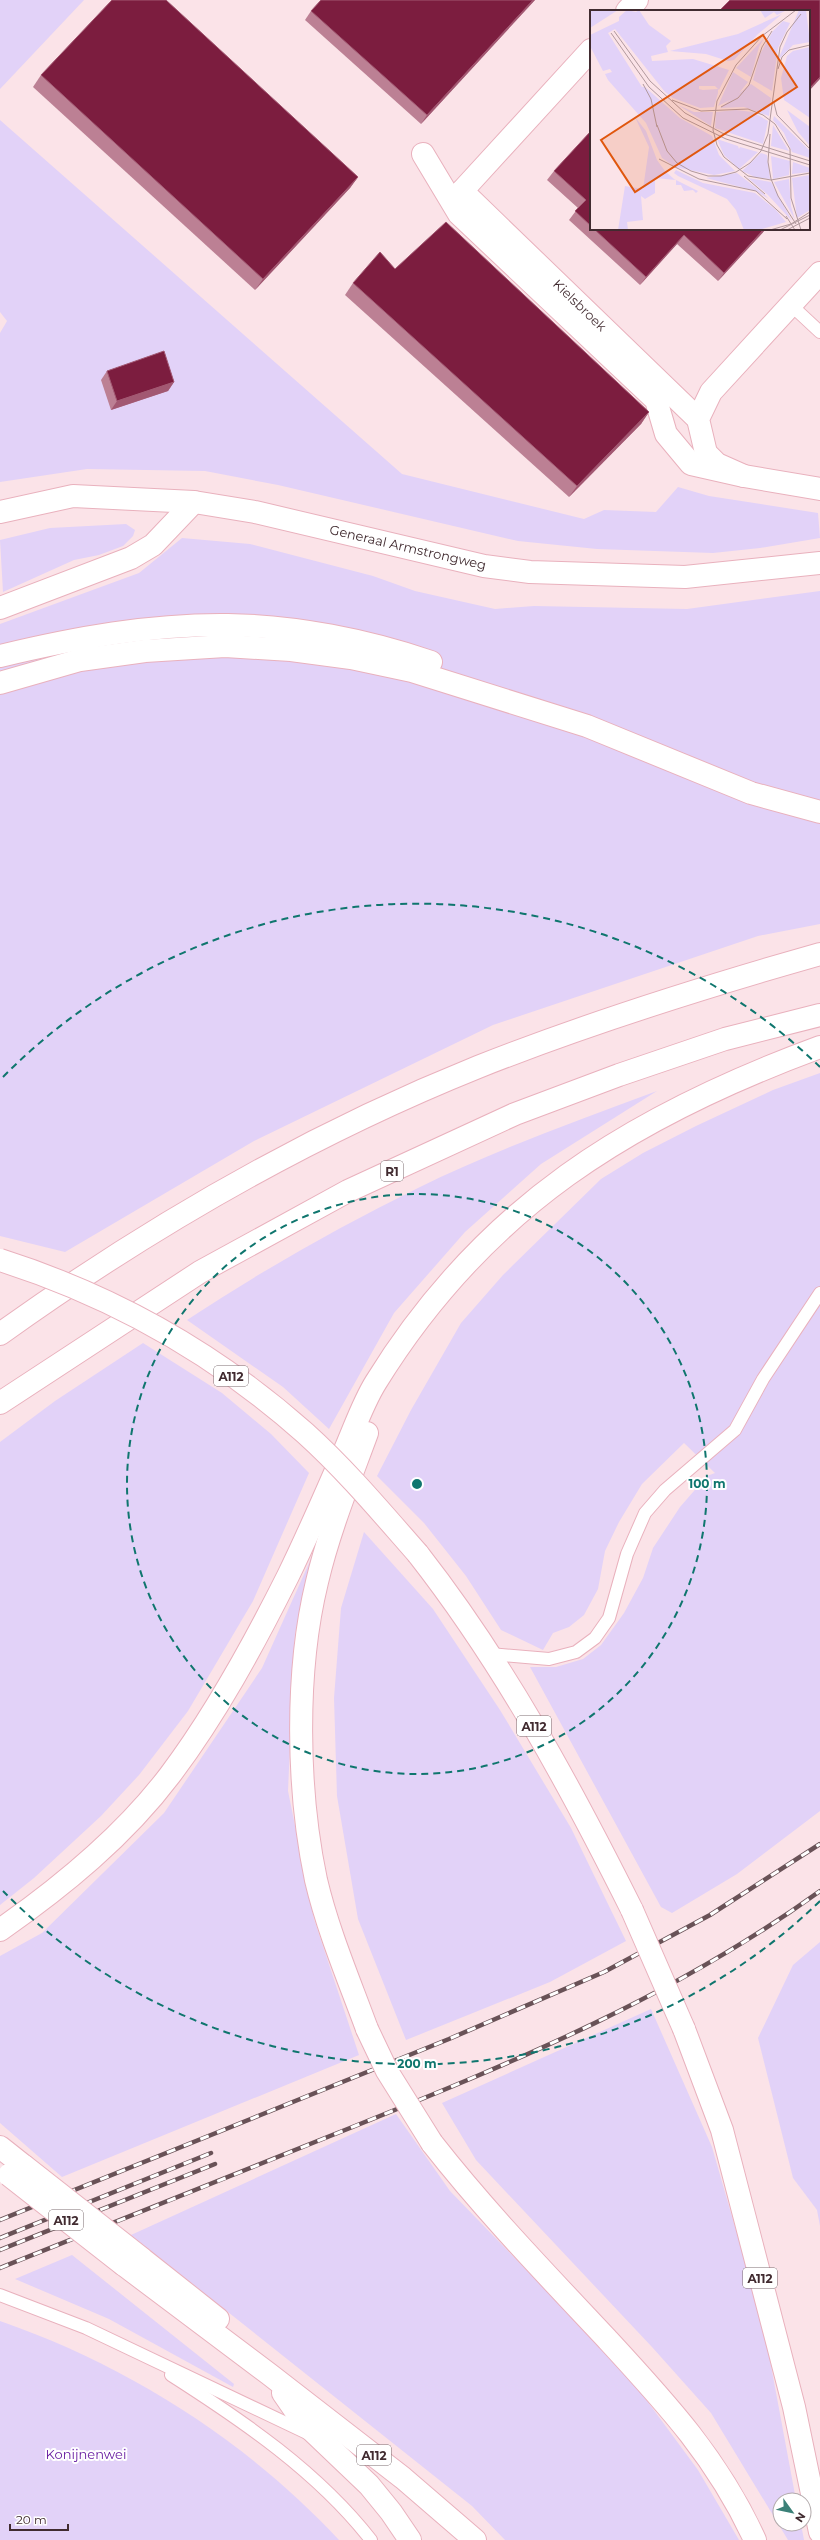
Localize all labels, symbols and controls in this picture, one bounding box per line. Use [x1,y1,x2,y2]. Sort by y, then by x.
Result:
inset map [590,10,810,230]
street label: Kielsbroek [550,276,610,335]
street label: Generaal Armstrongweg [328,521,488,573]
road number: R1 [381,1161,403,1181]
road number: A112 [214,1366,248,1386]
text: 100 m [689,1476,725,1491]
centre of rings [410,1477,424,1491]
road number: A112 [517,1716,551,1736]
text: 200 m [397,2056,437,2071]
road number: A112 [49,2210,83,2230]
road number: A112 [743,2268,777,2288]
road number: A112 [357,2445,391,2465]
park label: Konijnenwei [46,2446,126,2462]
north arrow [772,2492,812,2532]
scale bar [10,2506,68,2532]
text: N [792,2510,809,2525]
text: 20 m [16,2512,47,2527]

